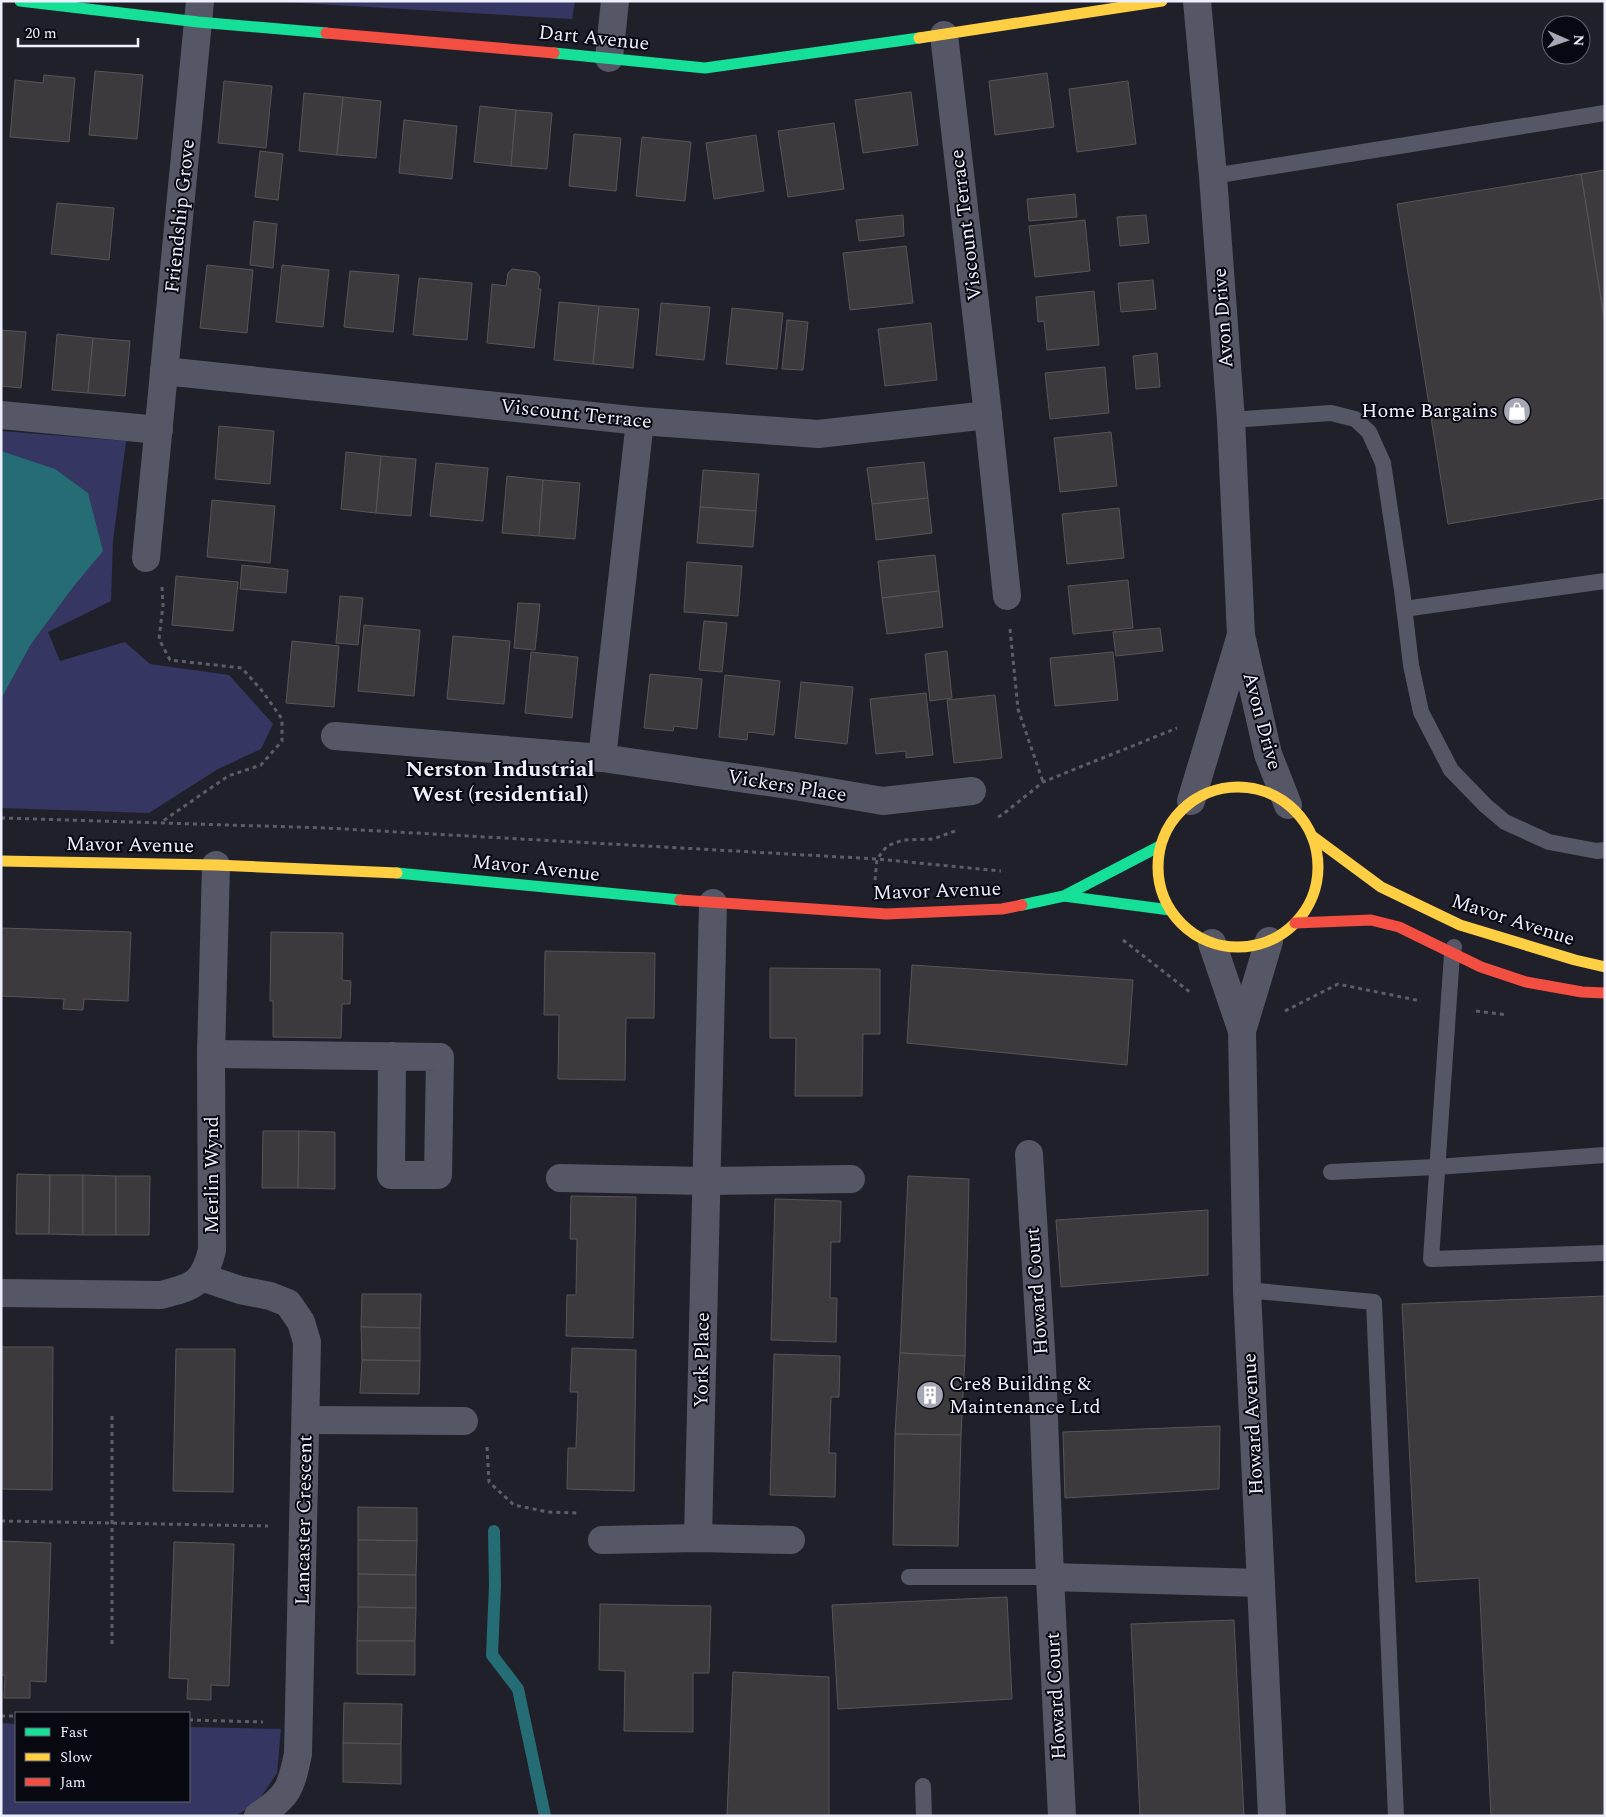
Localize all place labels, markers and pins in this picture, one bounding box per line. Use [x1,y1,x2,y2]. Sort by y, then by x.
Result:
place label: Home Bargains [1361,396,1498,426]
shop icon: Home Bargains [1502,396,1532,426]
place label: Cre8 Building & Maintenance Ltd [949,1369,1101,1422]
building icon: Cre8 Building & Maintenance Ltd [915,1380,945,1410]

